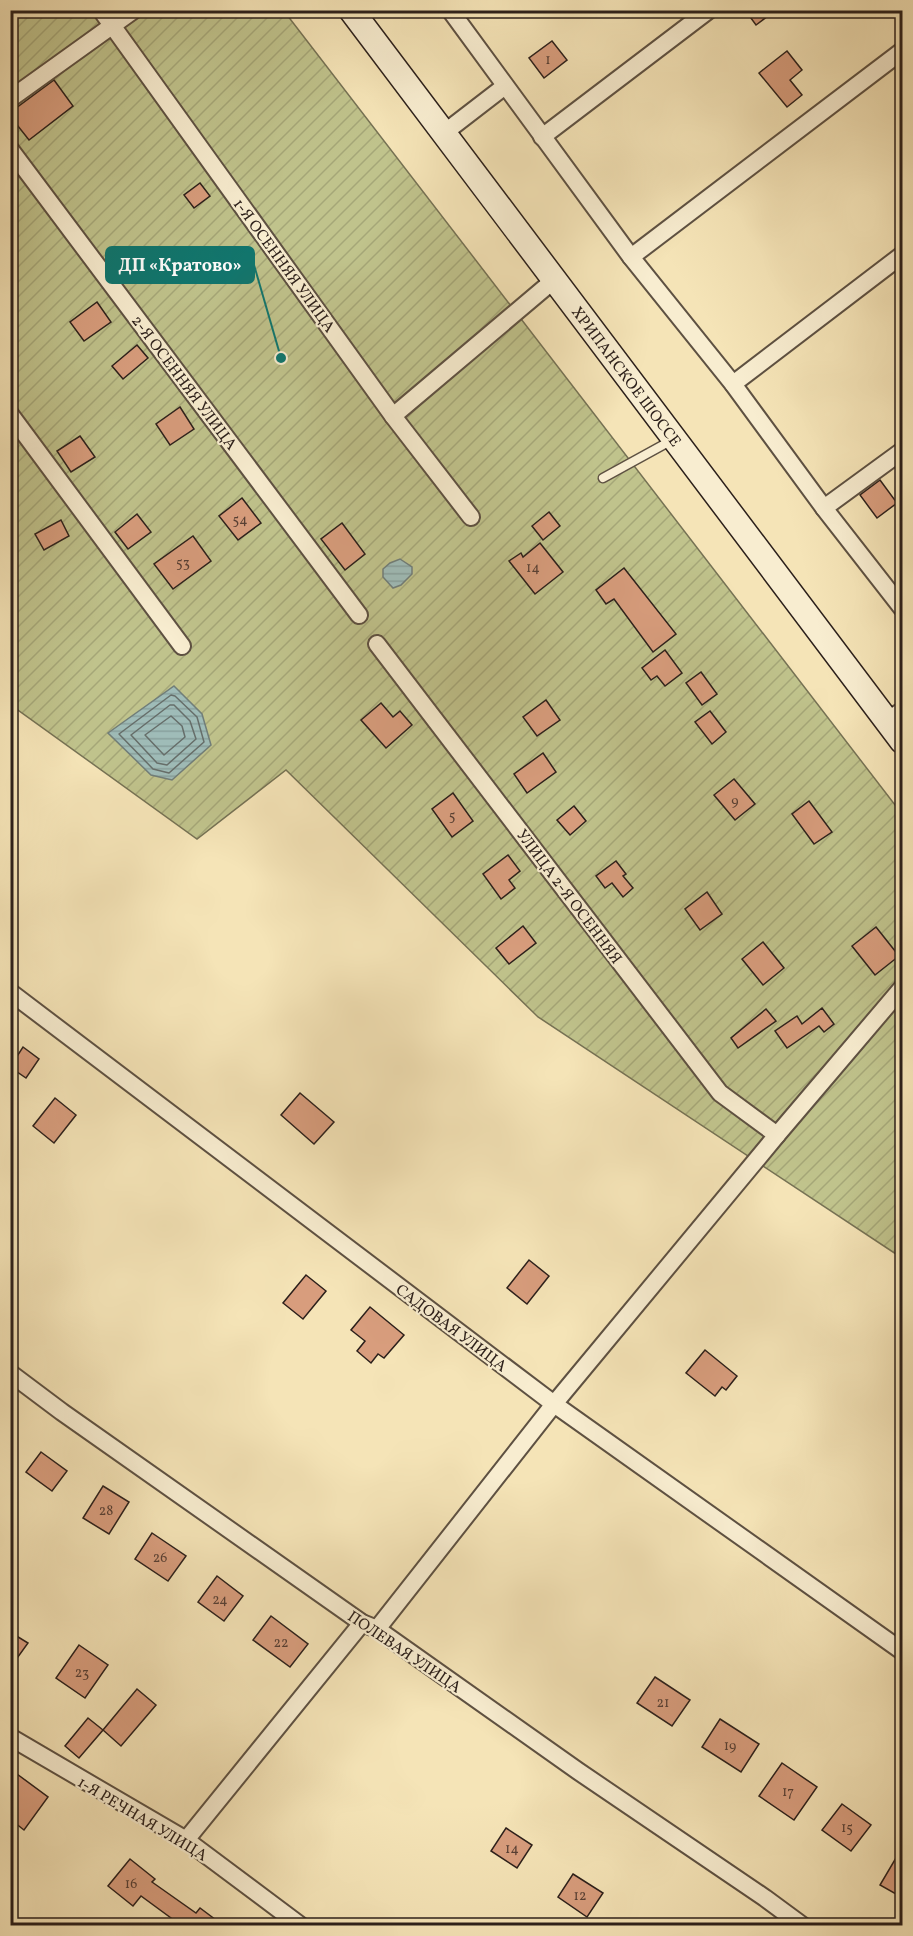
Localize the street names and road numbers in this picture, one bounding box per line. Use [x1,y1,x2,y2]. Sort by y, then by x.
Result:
street label: 1-Я ОСЕННЯЯ УЛИЦА [227,195,340,338]
street label: ХРИПАНСКОЕ ШОССЕ [565,302,686,452]
street label: 2-Я ОСЕННЯЯ УЛИЦА [125,311,241,455]
street label: УЛИЦА 2-Я ОСЕННЯЯ [510,825,626,969]
street label: САДОВАЯ УЛИЦА [391,1279,511,1378]
street label: ПОЛЕВАЯ УЛИЦА [343,1606,465,1699]
street label: 1-Я РЕЧНАЯ УЛИЦА [73,1772,211,1867]

